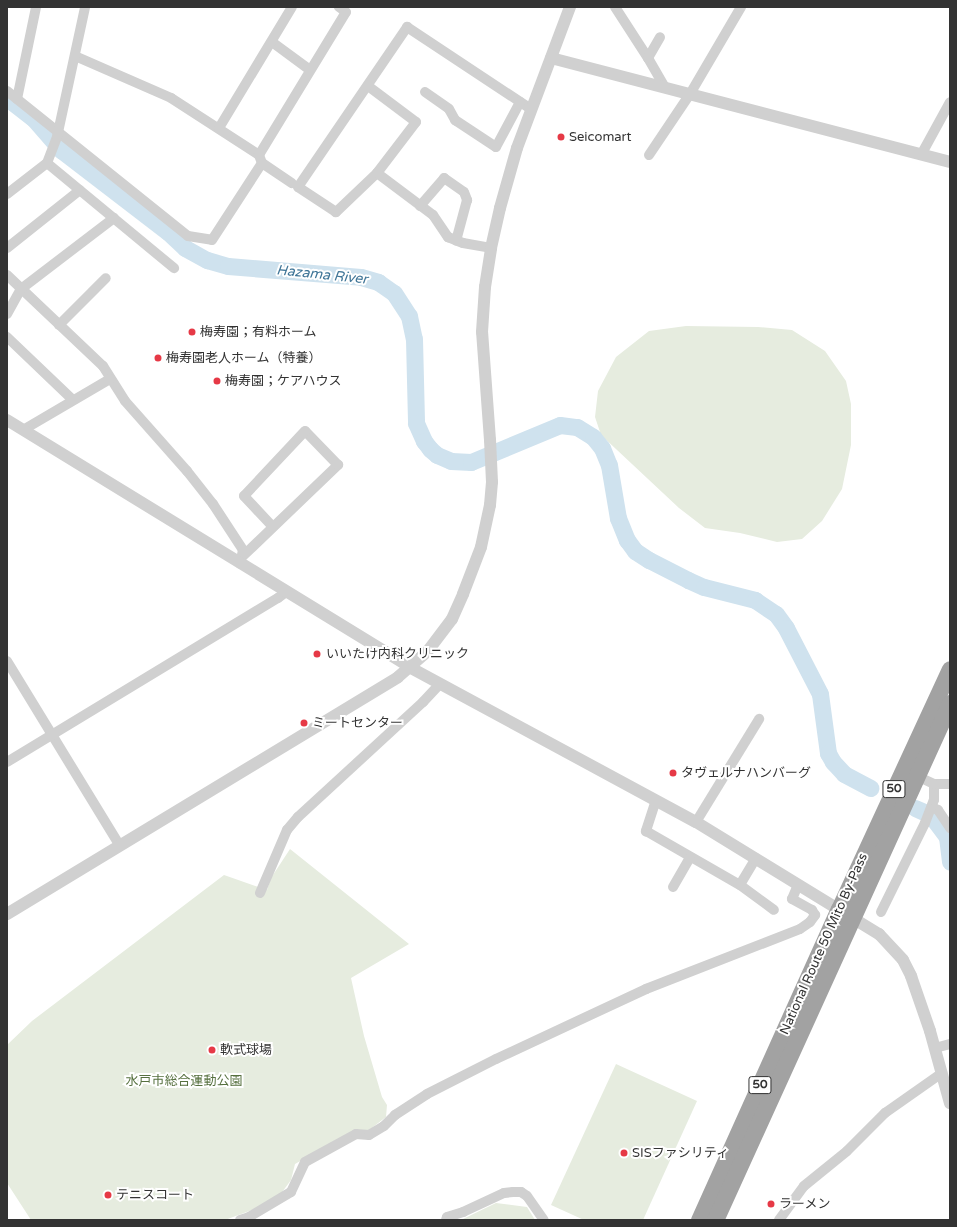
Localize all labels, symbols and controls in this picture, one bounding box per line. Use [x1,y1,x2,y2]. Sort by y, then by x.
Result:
place label: Seicomart [569,129,632,145]
marker: Seicomart [556,132,566,142]
water label: Hazama River [276,262,368,288]
place label: 梅寿園；有料ホーム [200,324,317,340]
marker: 梅寿園；有料ホーム [187,327,197,337]
place label: 梅寿園老人ホーム（特養） [166,350,322,366]
marker: 梅寿園老人ホーム（特養） [153,353,163,363]
place label: 梅寿園；ケアハウス [225,373,342,389]
marker: 梅寿園；ケアハウス [212,376,222,386]
place label: いいたけ内科クリニック [326,646,469,662]
marker: いいたけ内科クリニック [311,648,323,660]
place label: ミートセンター [312,715,403,731]
marker: ミートセンター [299,718,309,728]
place label: タヴェルナハンバーグ [681,765,811,781]
marker: タヴェルナハンバーグ [668,768,678,778]
road number: 50 [882,779,906,799]
street label: National Route 50 Mito By-Pass [777,851,871,1037]
place label: 軟式球場 [220,1042,272,1058]
marker: 軟式球場 [207,1045,217,1055]
park label: 水戸市総合運動公園 [126,1073,242,1089]
road number: 50 [748,1075,772,1095]
place label: SISファシリティ [632,1145,730,1161]
marker: SISファシリティ [619,1148,629,1158]
place label: テニスコート [116,1187,194,1203]
marker: テニスコート [103,1190,113,1200]
place label: ラーメン [779,1196,831,1212]
marker: ラーメン [766,1199,776,1209]

